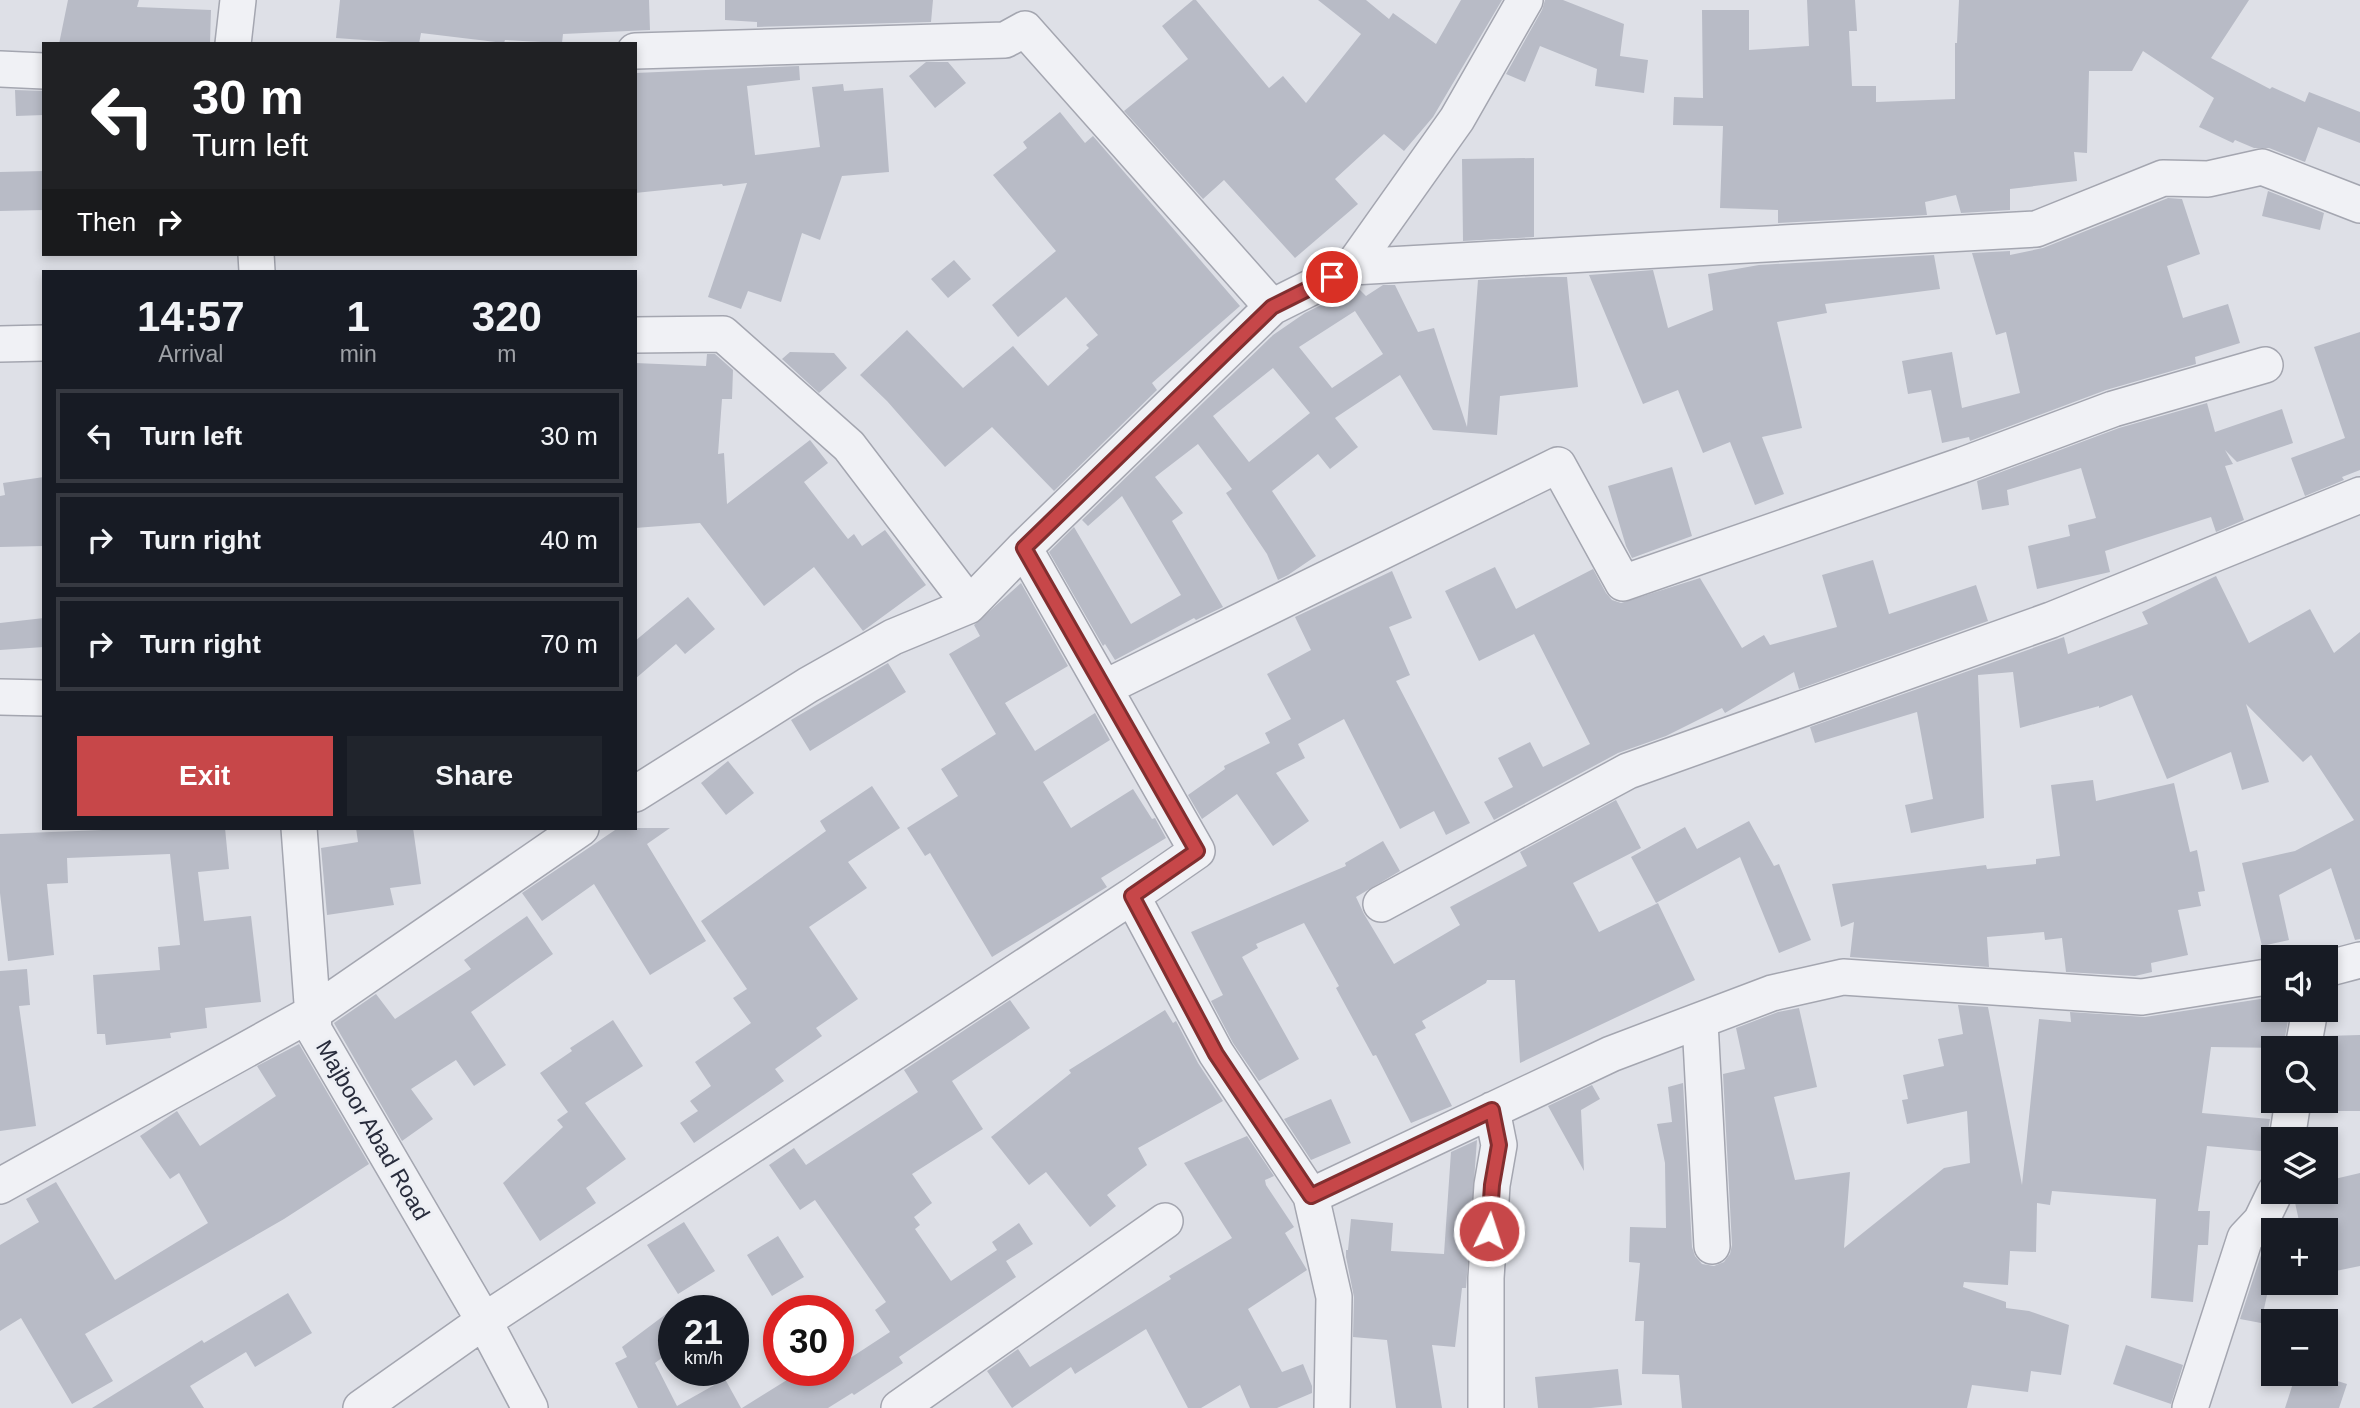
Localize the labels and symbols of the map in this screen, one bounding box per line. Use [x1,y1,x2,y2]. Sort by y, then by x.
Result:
pin [1302,247,1362,307]
street label: Majboor Abad Road [311,1035,435,1225]
position arrow [1452,1194,1526,1268]
speed limit sign: 30 [763,1295,854,1386]

